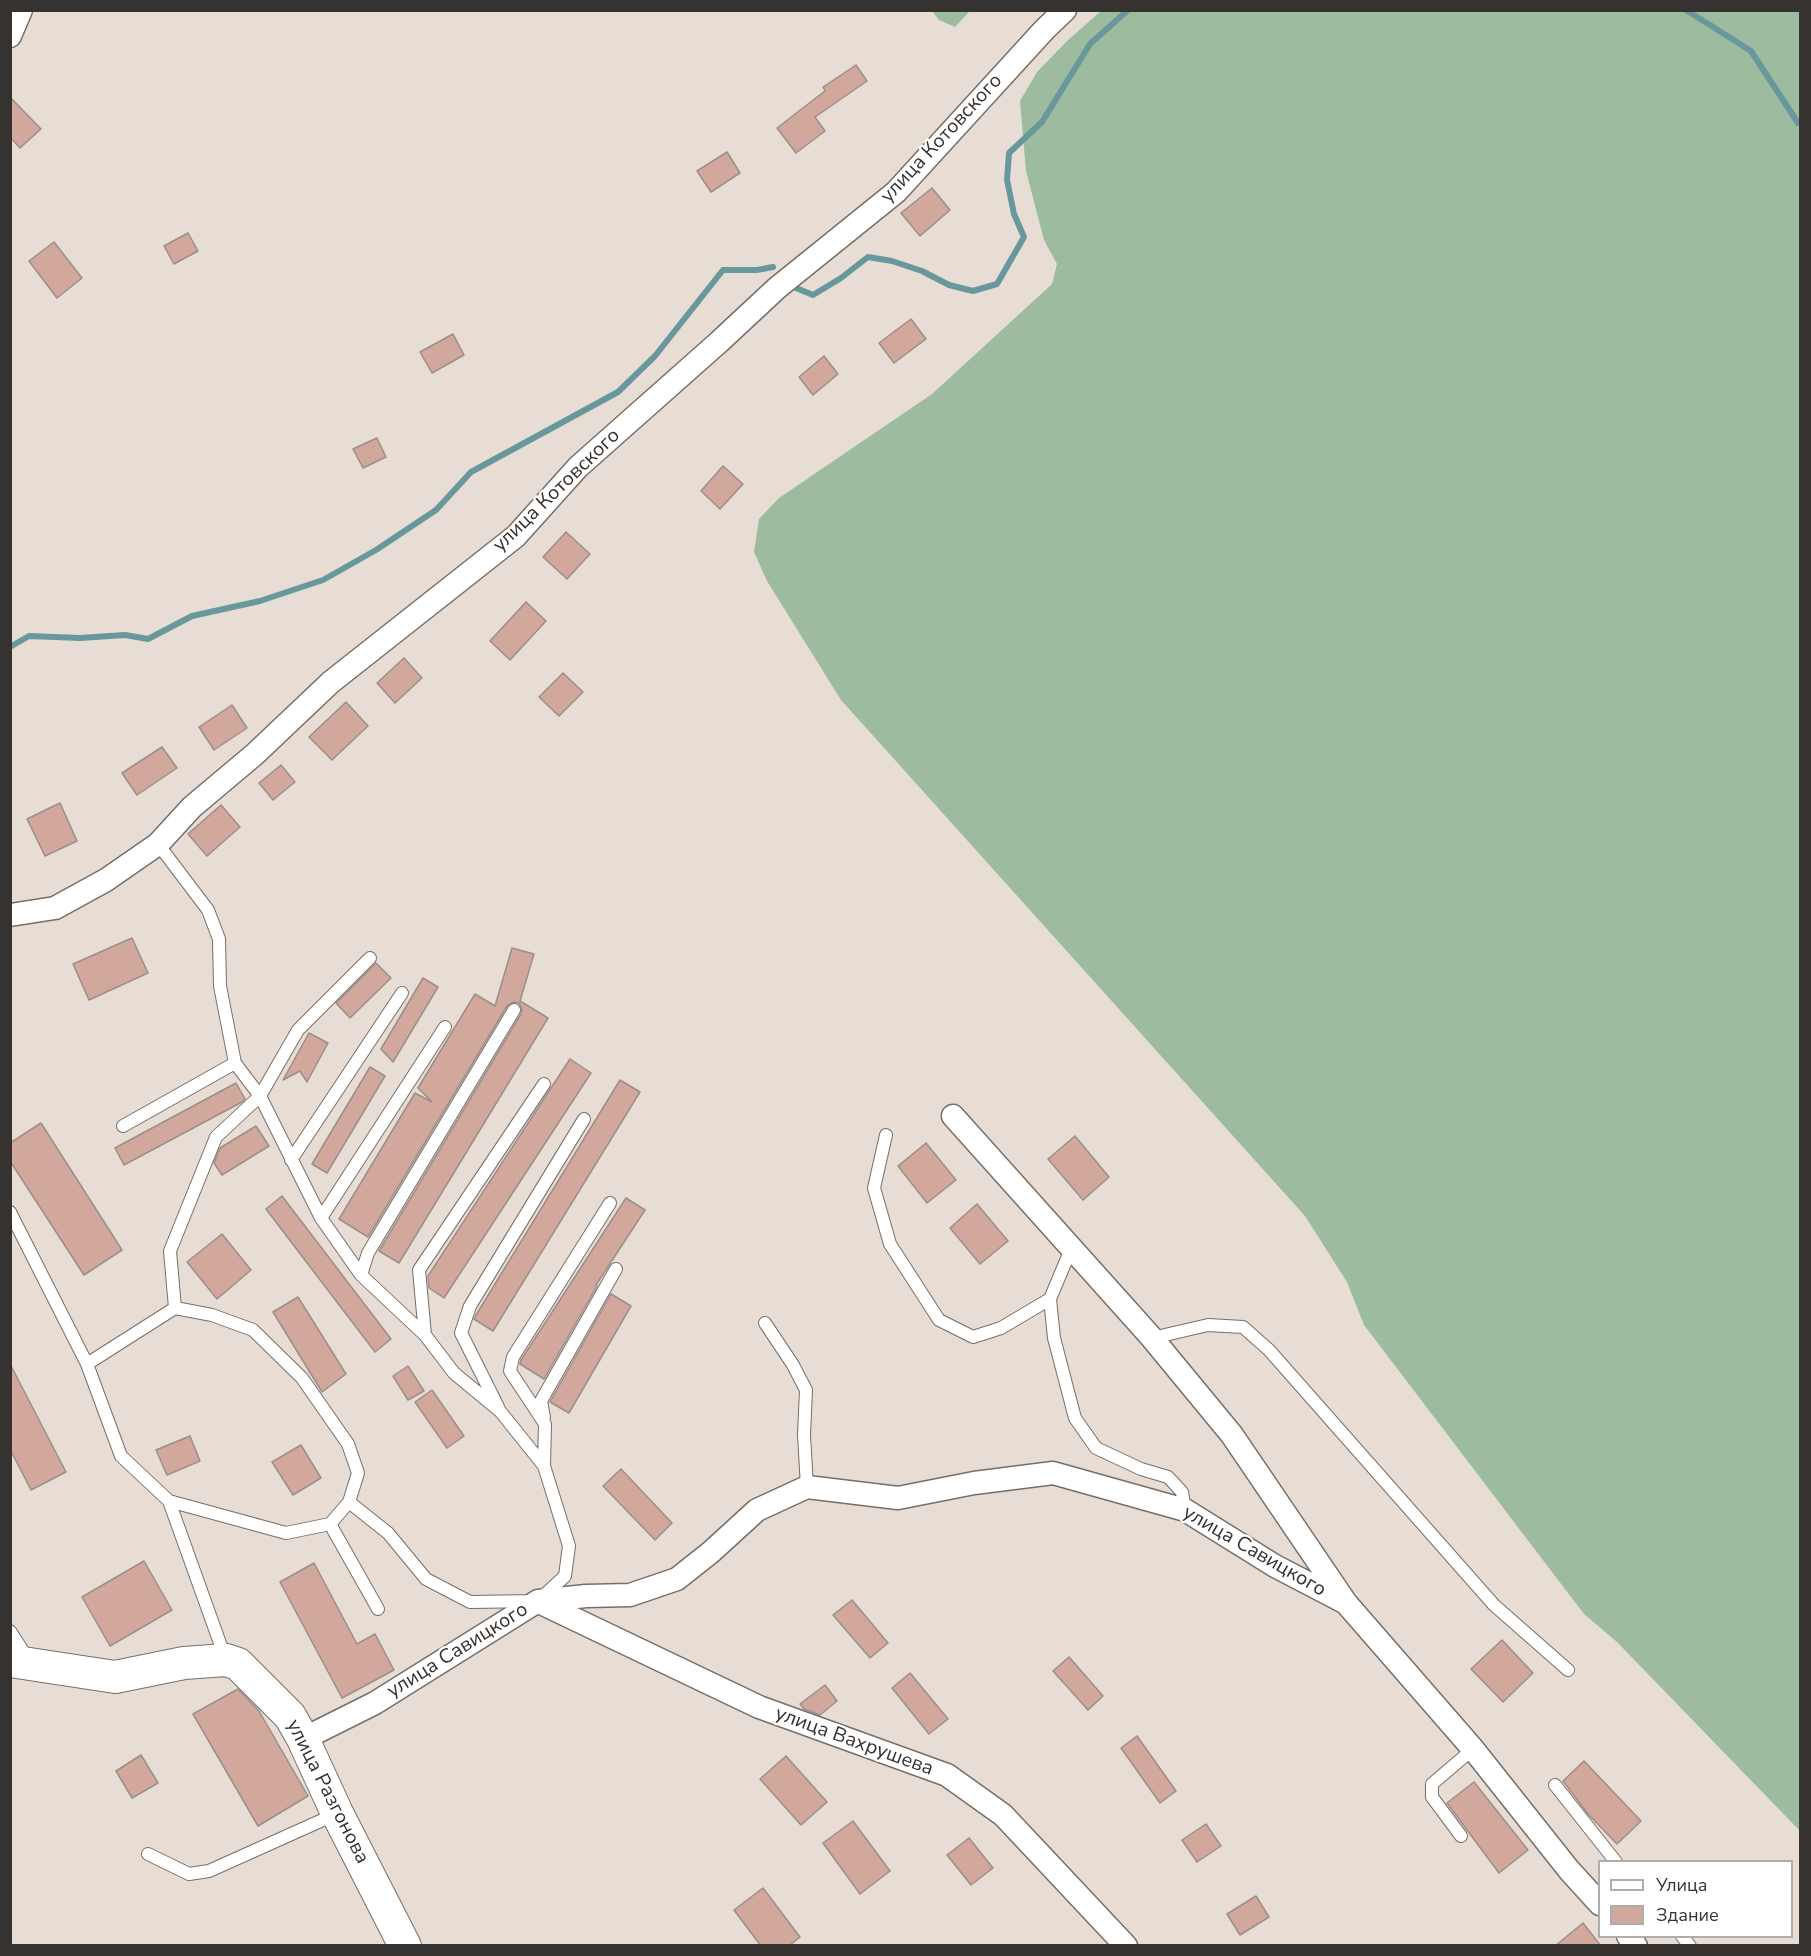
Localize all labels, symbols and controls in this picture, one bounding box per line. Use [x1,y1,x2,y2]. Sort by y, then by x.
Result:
street label: улица Котовского [876,70,1008,208]
street label: улица Котовского [488,424,626,558]
street label: улица Савицкого [1178,1501,1330,1603]
street label: улица Савицкого [383,1598,533,1704]
street label: улица Вахрушева [772,1702,936,1782]
street label: улица Разгонова [280,1716,374,1868]
legend [1598,1860,1793,1938]
text: Улица [1656,1873,1707,1897]
text: Здание [1656,1903,1719,1927]

